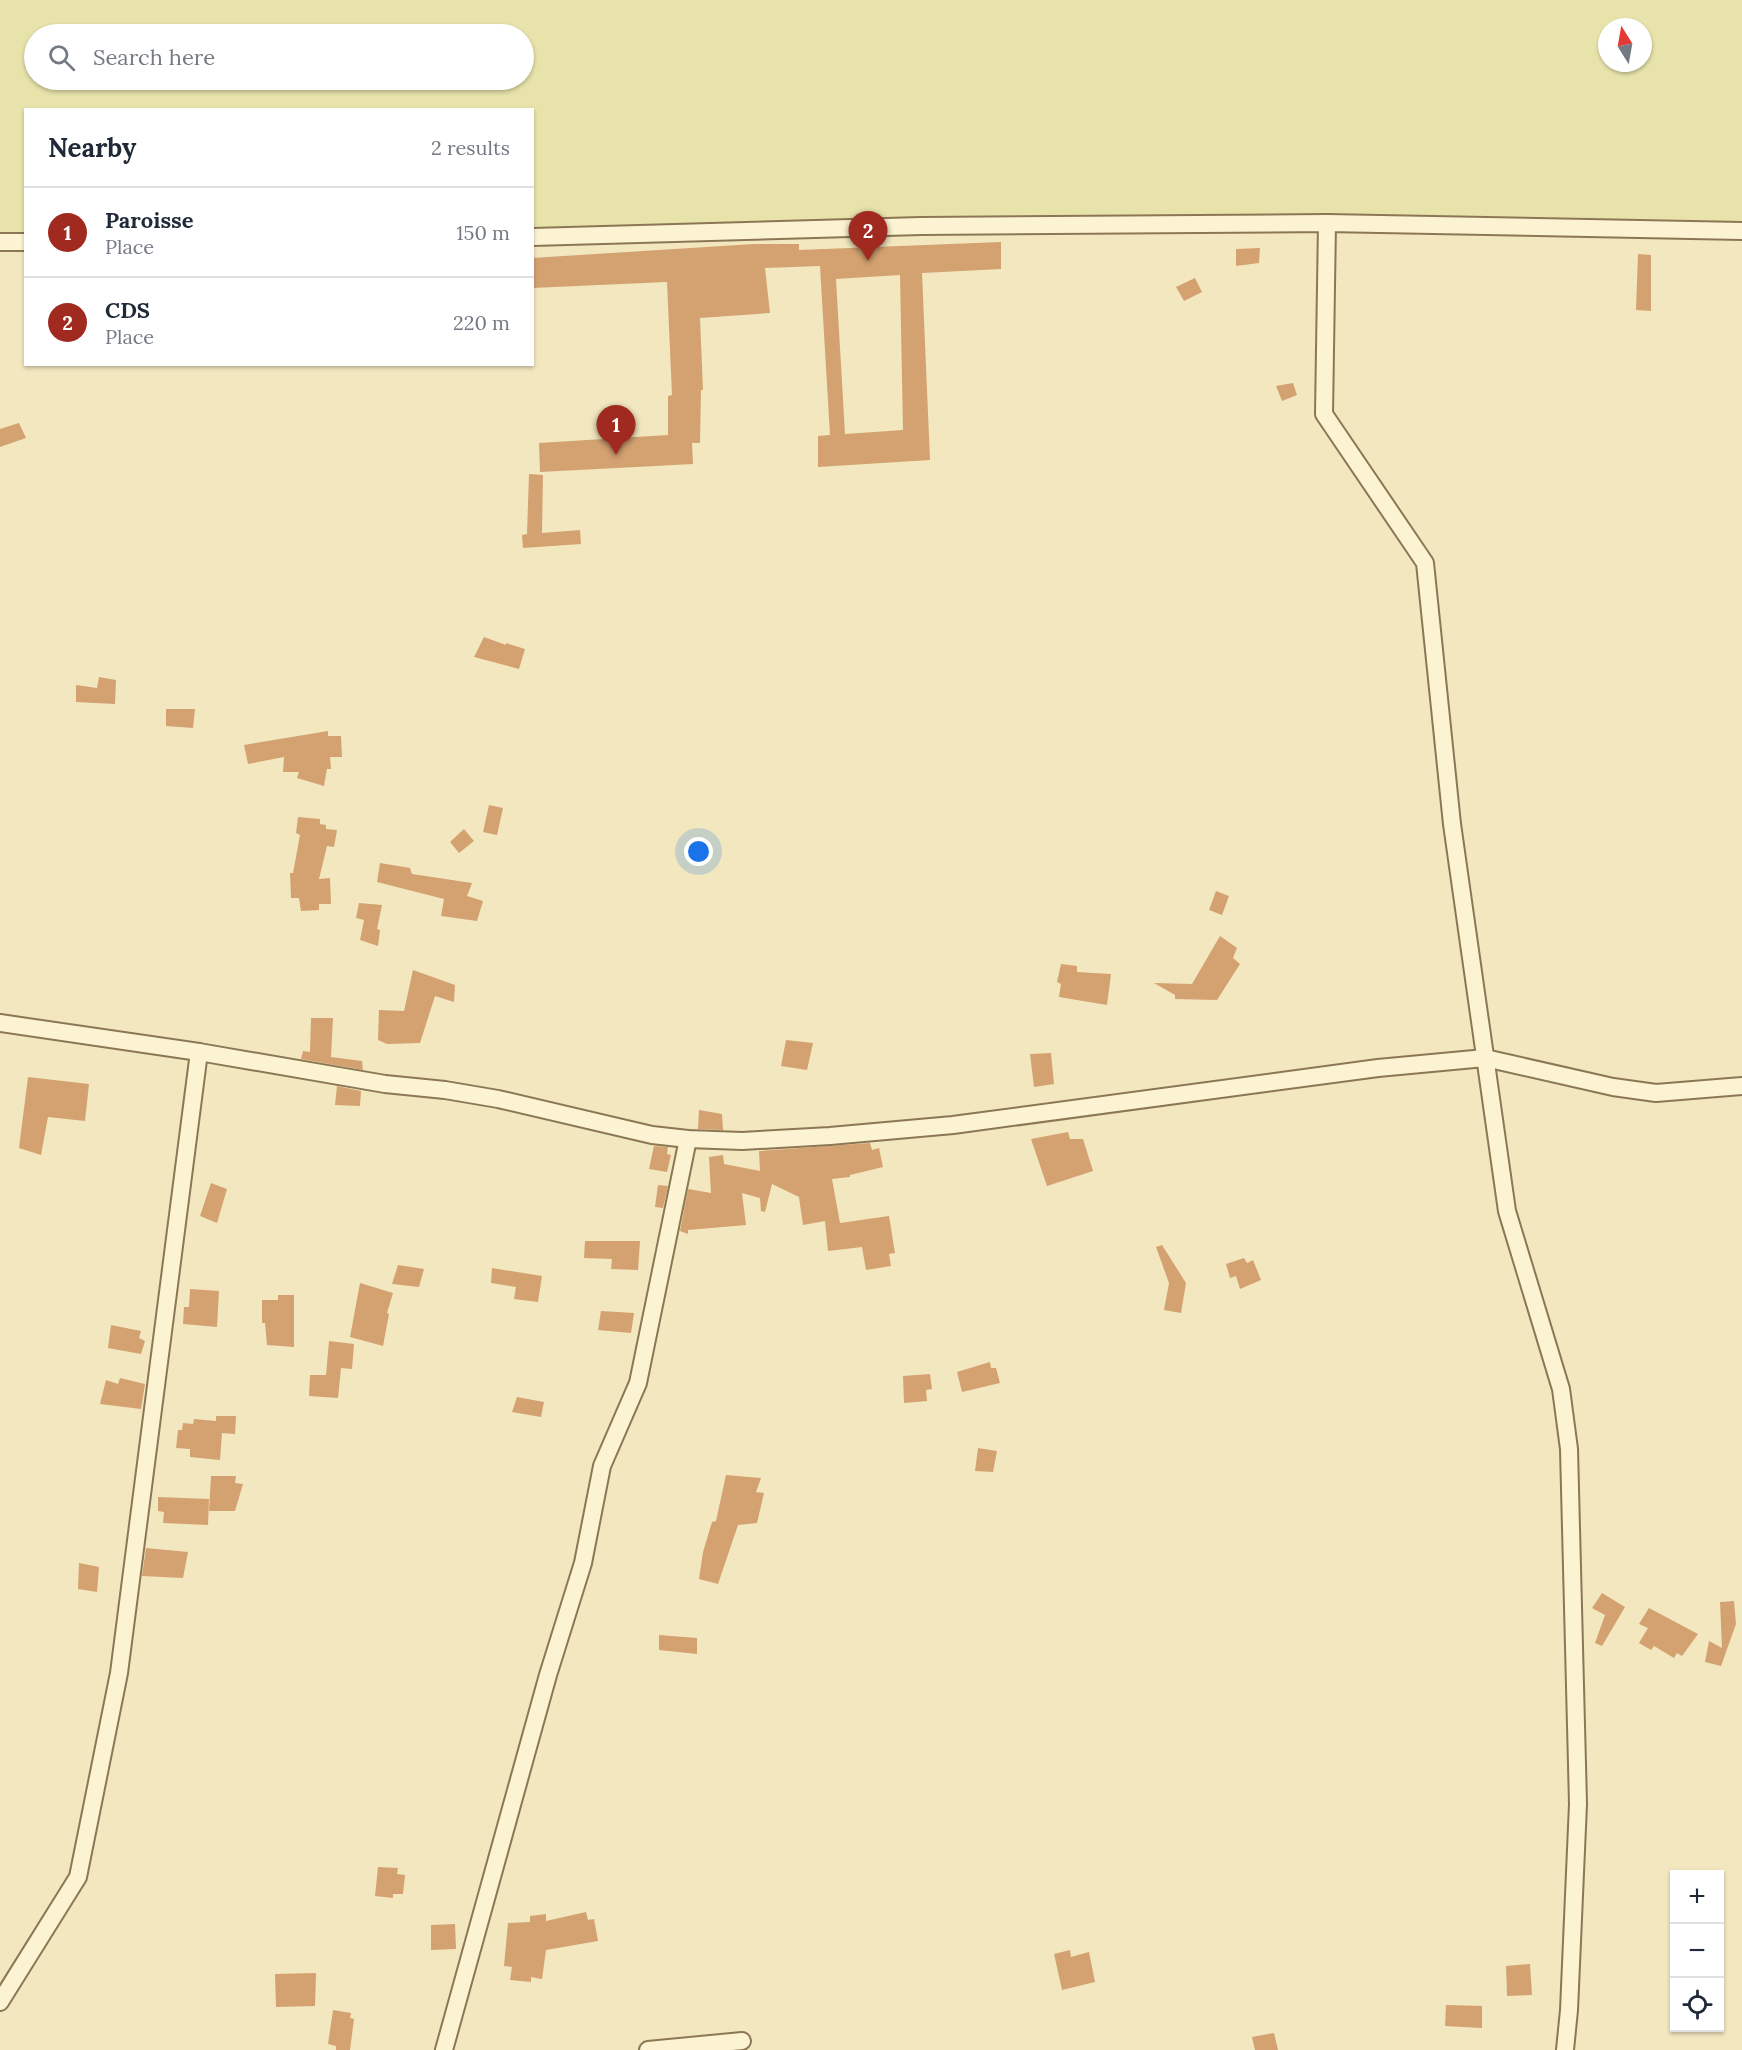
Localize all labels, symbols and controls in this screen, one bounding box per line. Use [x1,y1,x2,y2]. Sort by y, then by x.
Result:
north arrow [1598,18,1652,72]
search box [24,24,534,90]
icon: search [45,41,78,74]
text: Search here [93,43,215,71]
text: Nearby [48,131,136,164]
text: 2 results [431,135,510,160]
text: Paroisse [105,206,194,234]
pin: 2 [848,212,888,261]
text: 1 [63,220,72,245]
text: 150 m [456,220,510,245]
text: Place [105,234,154,259]
text: CDS [105,296,150,324]
text: 2 [62,310,73,335]
text: 220 m [453,310,510,335]
text: Place [105,324,154,349]
pin: 1 [596,406,636,455]
your location [684,837,713,866]
map controls [1670,1870,1724,2032]
button: + [1670,1870,1724,1924]
button: − [1670,1924,1724,1978]
button: locate [1670,1978,1724,2032]

